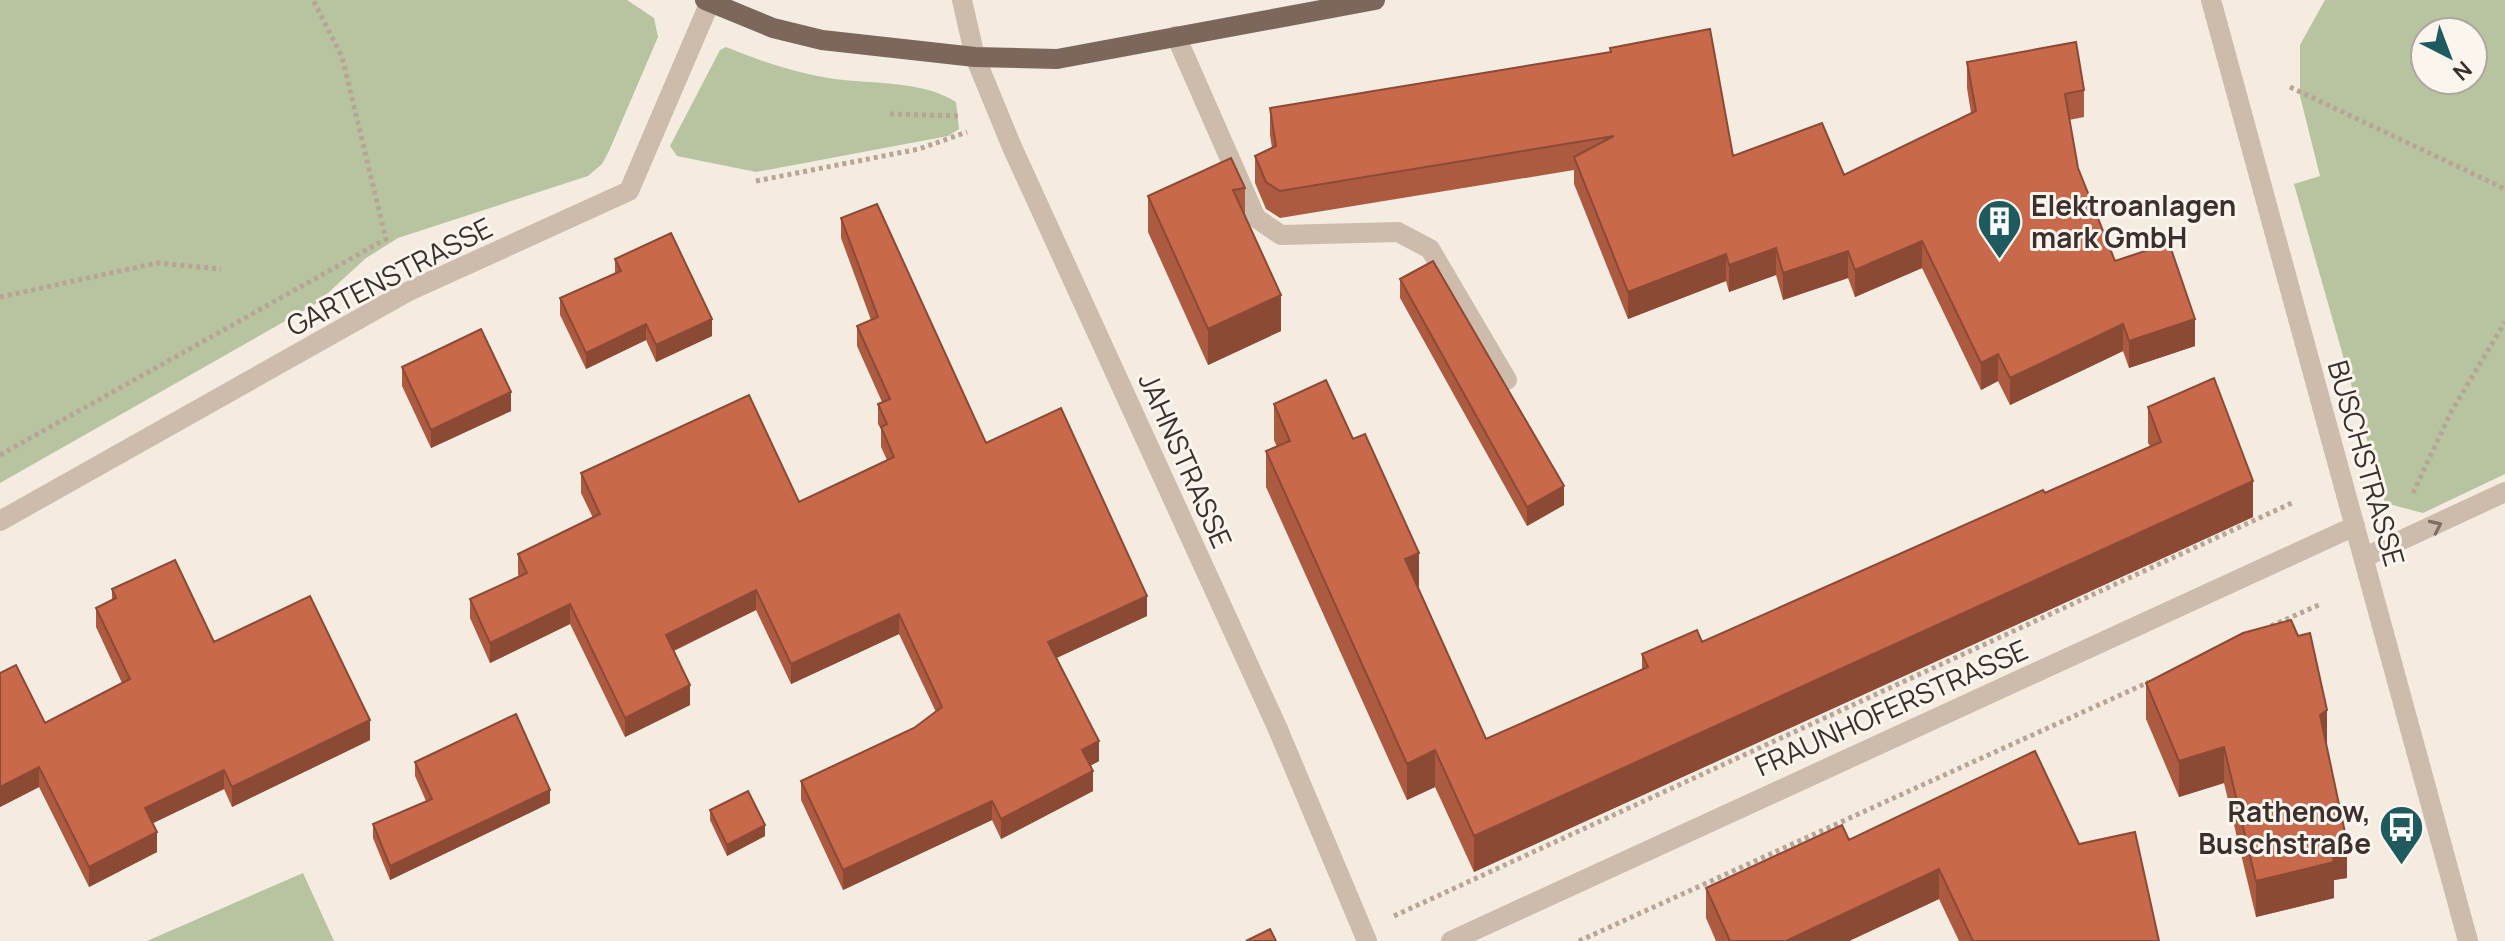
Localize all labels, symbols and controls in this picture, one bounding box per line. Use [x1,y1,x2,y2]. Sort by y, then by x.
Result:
north arrow [2409,16,2489,96]
text: N [2446,54,2478,87]
place label: Elektroanlagen mark GmbH [2031,186,2236,256]
building icon: Elektroanlagen mark GmbH [1976,197,2024,260]
street label: GARTENSTRASSE [280,208,498,344]
street label: BUSCHSTRASSE [2319,356,2415,570]
street label: JAHNSTRASSE [1130,366,1242,554]
one-way arrow [2427,520,2442,536]
street label: FRAUNHOFERSTRASSE [1749,630,2033,784]
place label: Rathenow, Buschstraße [2198,792,2371,862]
bus stop icon: Rathenow, Buschstraße [2378,803,2426,866]

